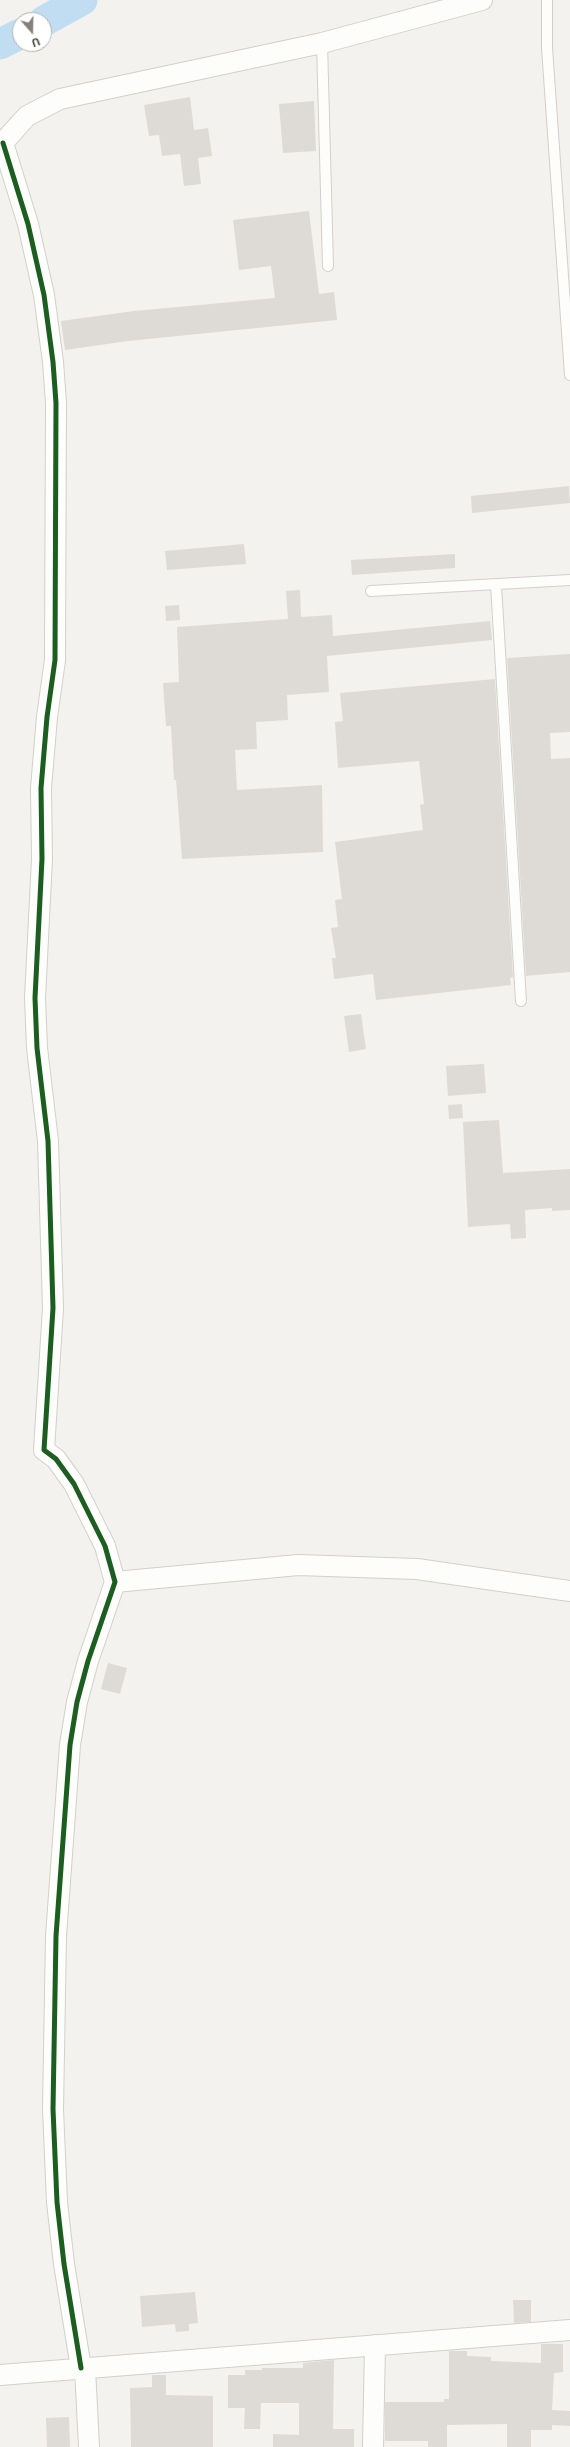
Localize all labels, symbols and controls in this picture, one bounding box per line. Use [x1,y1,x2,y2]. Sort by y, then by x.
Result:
north arrow [12,12,52,52]
text: U [29,34,42,51]

